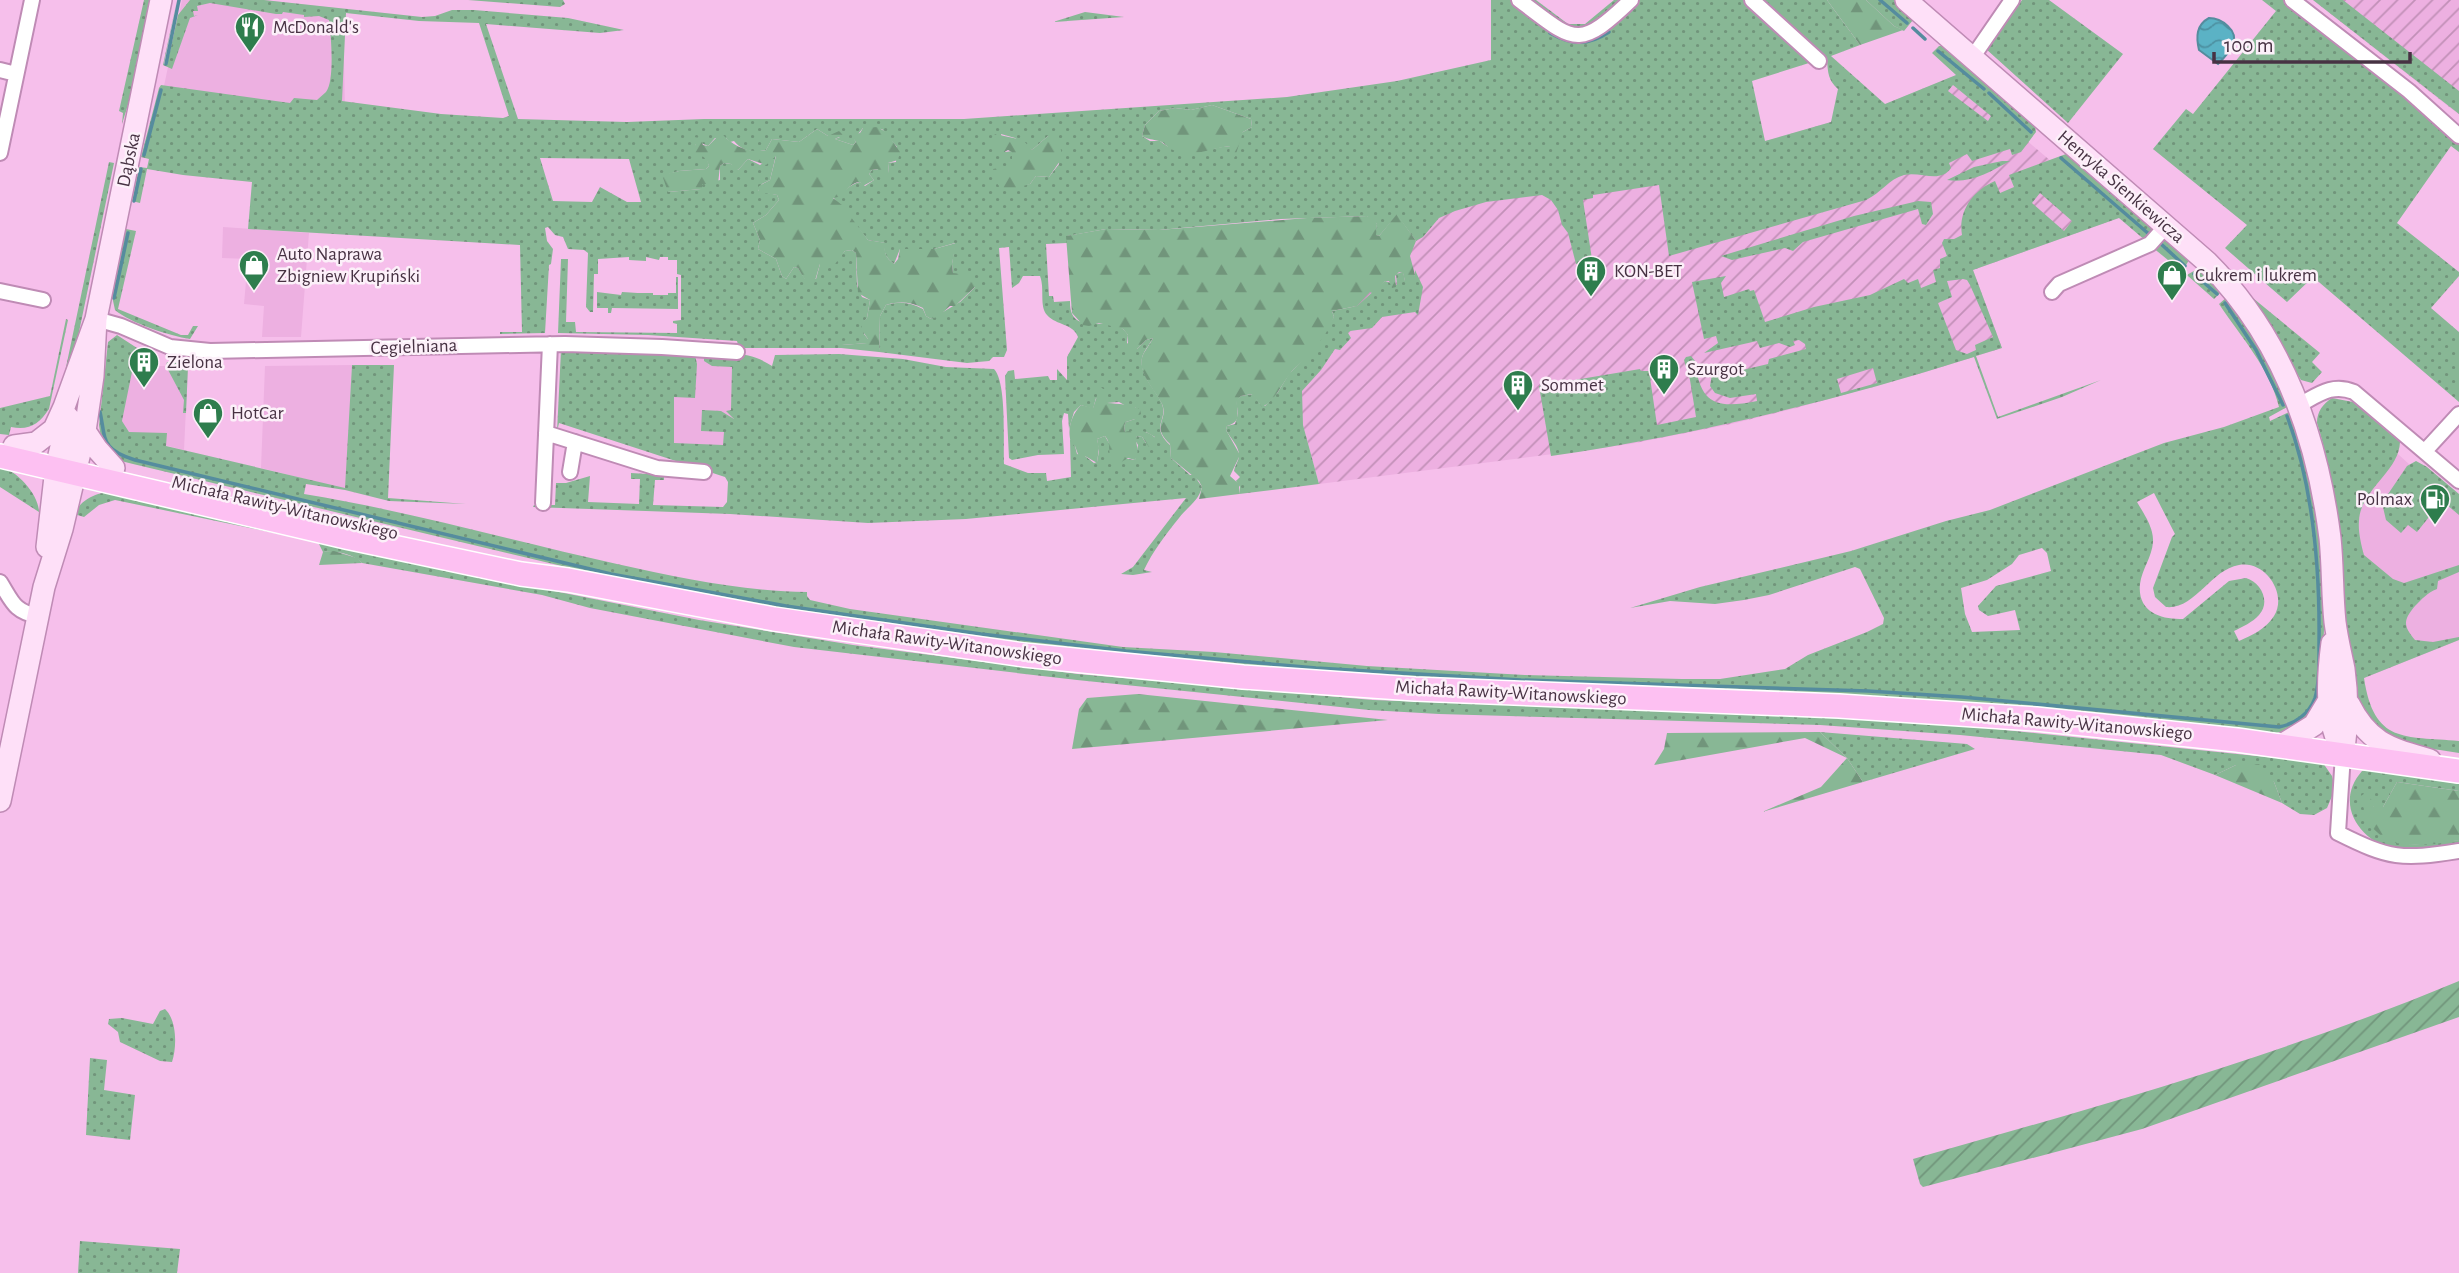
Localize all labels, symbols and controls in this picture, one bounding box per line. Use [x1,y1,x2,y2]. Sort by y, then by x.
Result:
restaurant icon: McDonald's [233,10,267,54]
place label: McDonald's [273,18,359,37]
scale bar [2214,21,2410,65]
text: 100 m [2224,35,2274,56]
street label: Henryka Sienkiewicza [2054,127,2188,247]
street label: Dąbska [114,131,144,189]
place label: Auto Naprawa Zbigniew Krupiński [277,245,420,286]
shop icon: Auto Naprawa Zbigniew Krupiński [237,248,271,292]
building icon: KON-BET [1574,254,1608,298]
shop icon: Cukrem i lukrem [2155,258,2189,302]
place label: KON-BET [1614,262,1682,281]
place label: Cukrem i lukrem [2195,266,2317,285]
street label: Cegielniana [370,336,458,358]
building icon: Zielona [127,345,161,389]
building icon: Szurgot [1647,352,1681,396]
place label: Zielona [167,353,223,372]
place label: Szurgot [1687,360,1744,379]
building icon: Sommet [1501,368,1535,412]
place label: Sommet [1541,376,1604,395]
shop icon: HotCar [191,396,225,440]
place label: HotCar [231,404,284,423]
street label: Michała Rawity-Witanowskiego [170,473,400,543]
fuel station icon: Polmax [2418,482,2452,526]
place label: Polmax [2357,490,2412,509]
street label: Michała Rawity-Witanowskiego [831,617,1063,669]
street label: Michała Rawity-Witanowskiego [1395,677,1627,709]
street label: Michała Rawity-Witanowskiego [1961,704,2193,744]

